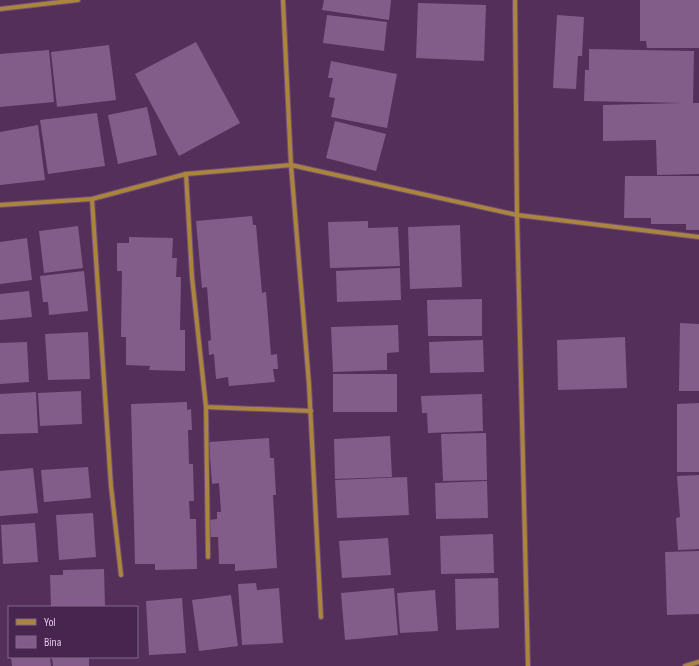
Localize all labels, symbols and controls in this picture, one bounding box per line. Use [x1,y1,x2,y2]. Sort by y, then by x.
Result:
legend [8,606,138,658]
text: Yol [44,615,56,630]
text: Bina [44,635,62,650]

